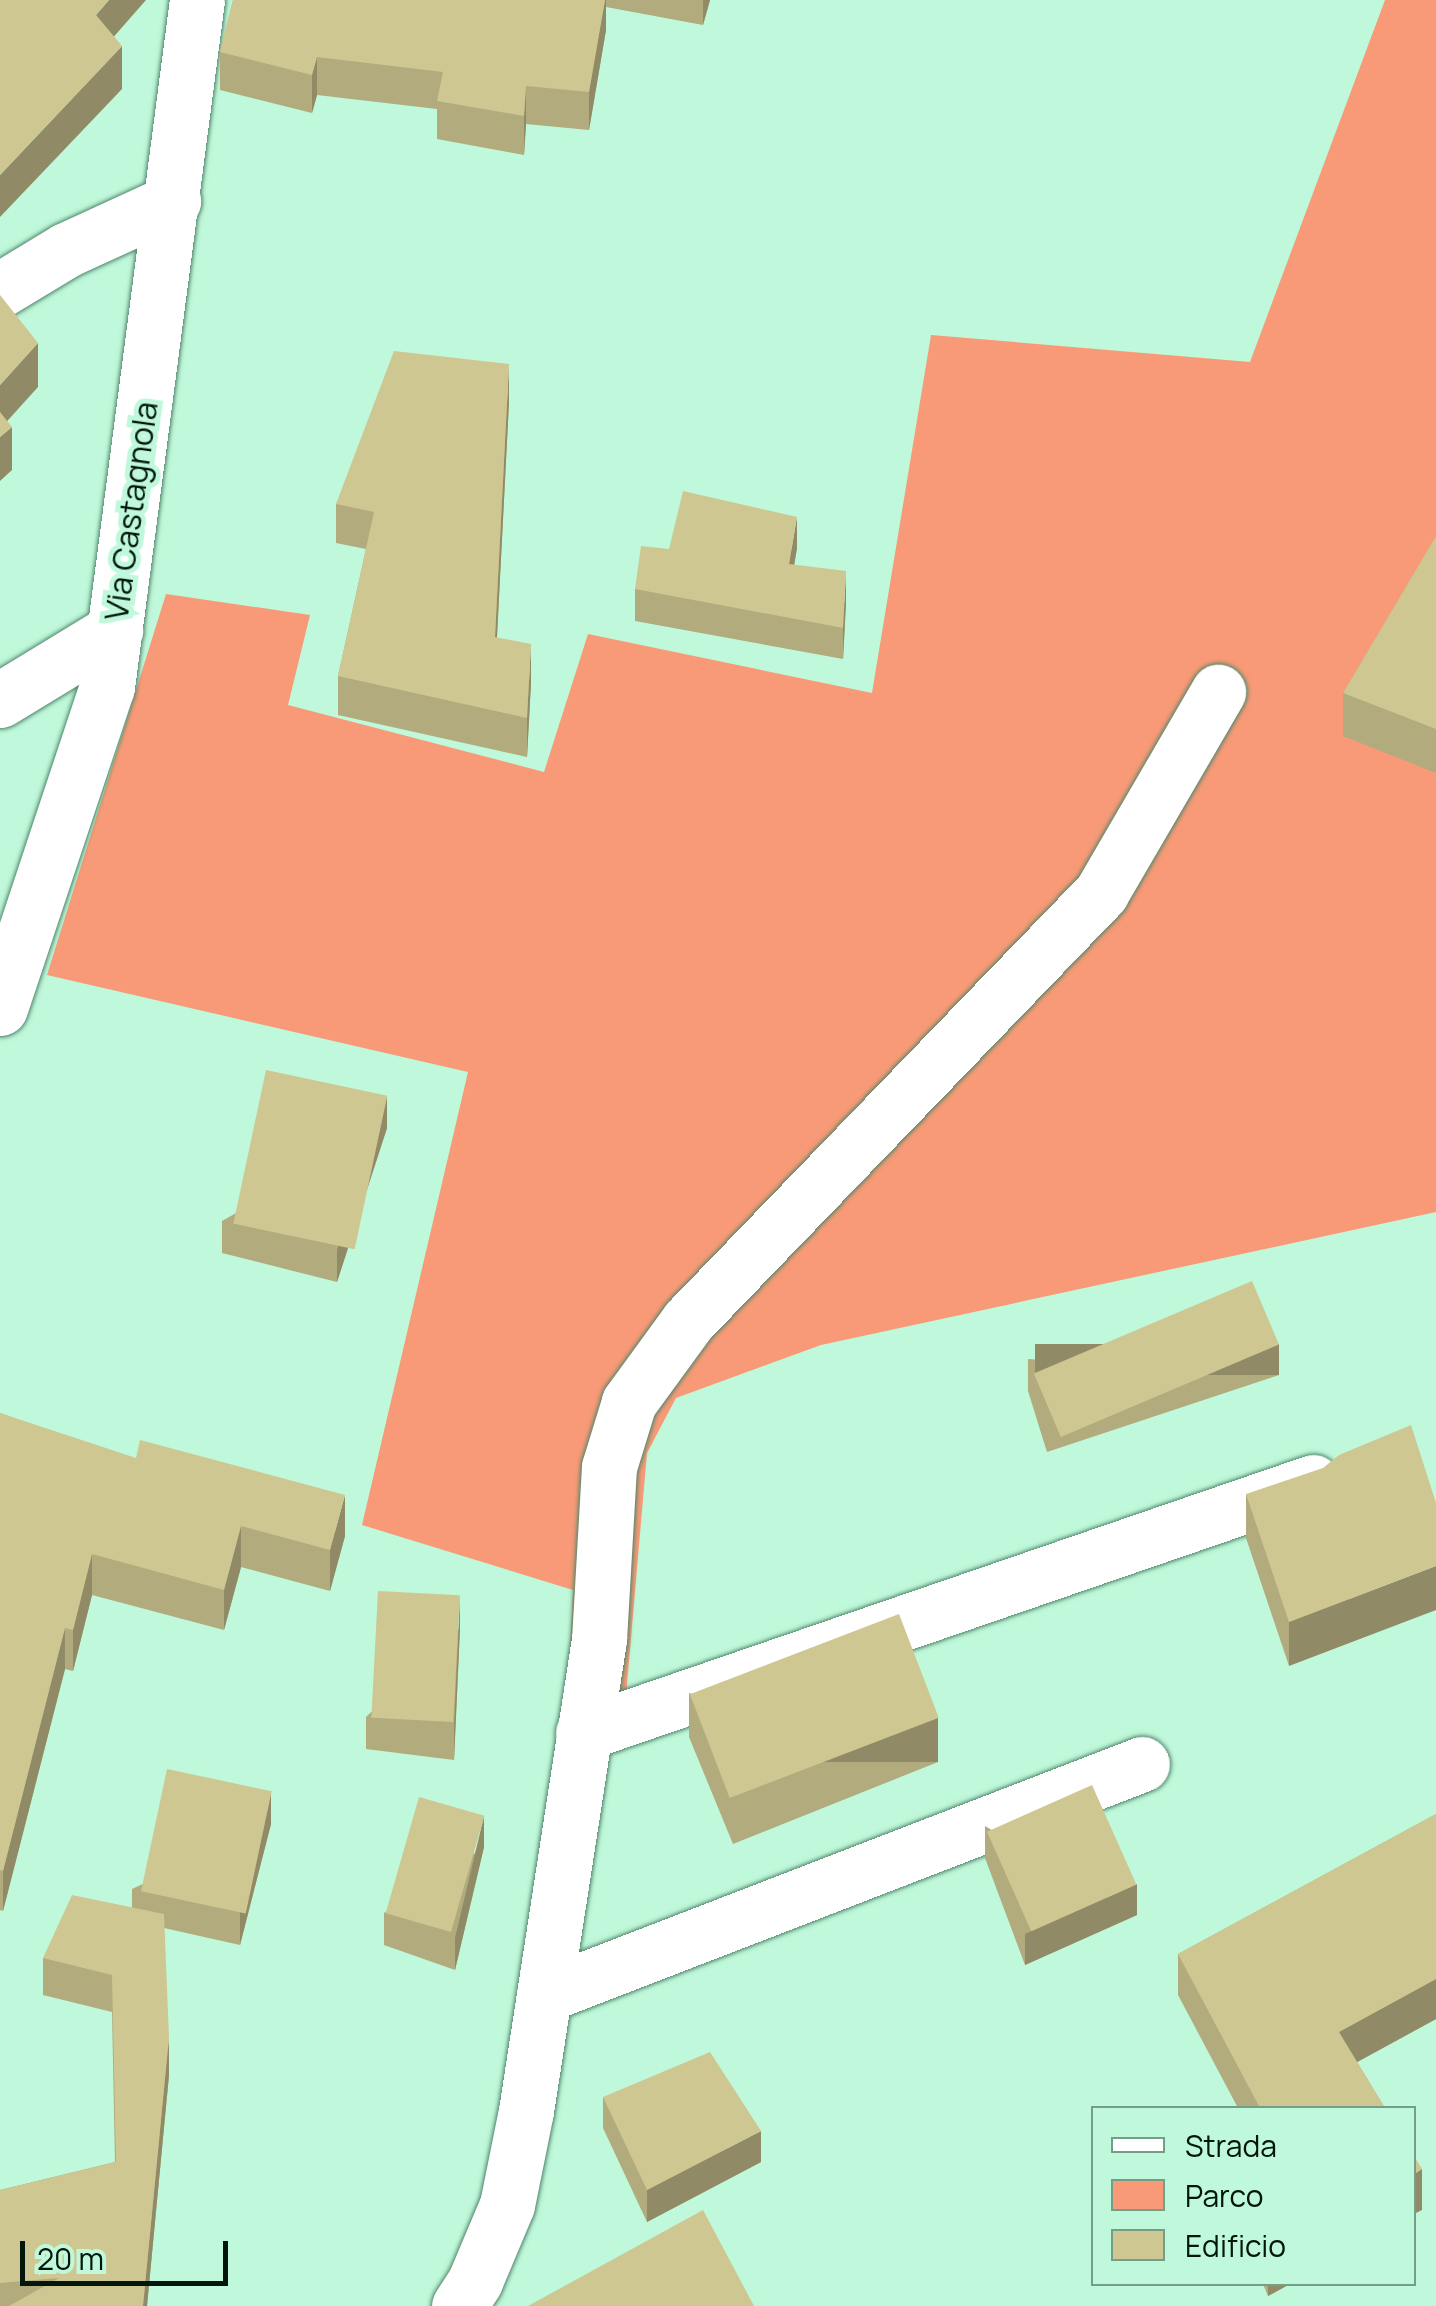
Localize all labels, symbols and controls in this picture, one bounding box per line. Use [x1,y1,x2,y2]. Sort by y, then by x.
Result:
street label: Via Castagnola [97,399,165,623]
legend [1091,2106,1416,2286]
text: Strada [1185,2125,1277,2166]
text: Parco [1185,2175,1264,2216]
scale bar [25,2221,232,2283]
text: Edificio [1185,2225,1286,2266]
text: 20 m [37,2238,104,2279]

